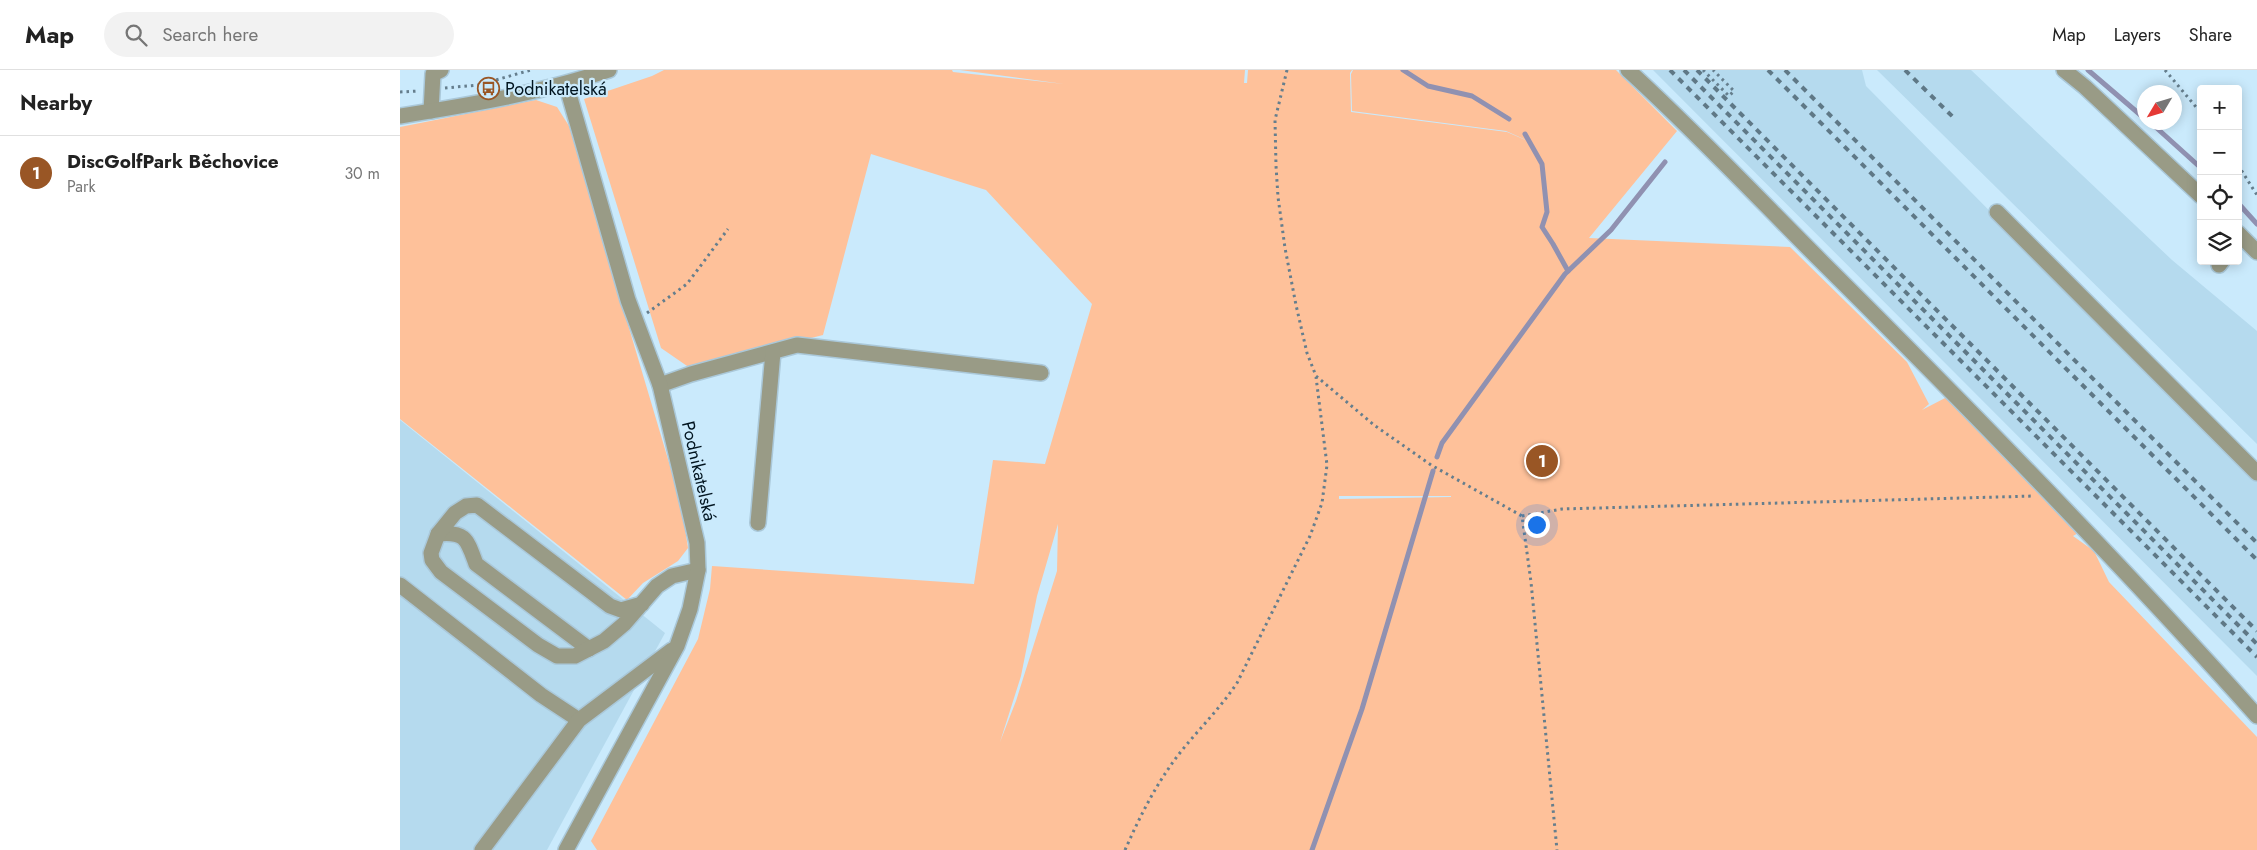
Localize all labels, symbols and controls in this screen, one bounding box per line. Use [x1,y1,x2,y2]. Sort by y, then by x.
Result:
search box [104,12,454,57]
text: Map [25,17,74,52]
icon: search [122,21,150,49]
text: Search here [162,21,258,48]
text: Map [2052,22,2086,48]
text: Layers [2114,22,2161,48]
text: Share [2189,22,2232,48]
place label: Podnikatelská [505,76,607,102]
bus stop icon: Podnikatelská [477,77,501,101]
north arrow [2137,85,2182,130]
map controls [2197,85,2242,265]
button: + [2197,85,2242,130]
text: Nearby [20,88,92,118]
button: − [2197,130,2242,175]
text: DiscGolfPark Běchovice [67,148,279,175]
text: 1 [32,162,40,185]
text: 30 m [344,162,380,185]
text: Park [67,175,96,198]
button: locate [2197,175,2242,220]
button: layers [2197,220,2242,265]
street label: Podnikatelská [675,418,723,524]
pin: 1 [1526,442,1558,480]
your location [1524,512,1550,538]

